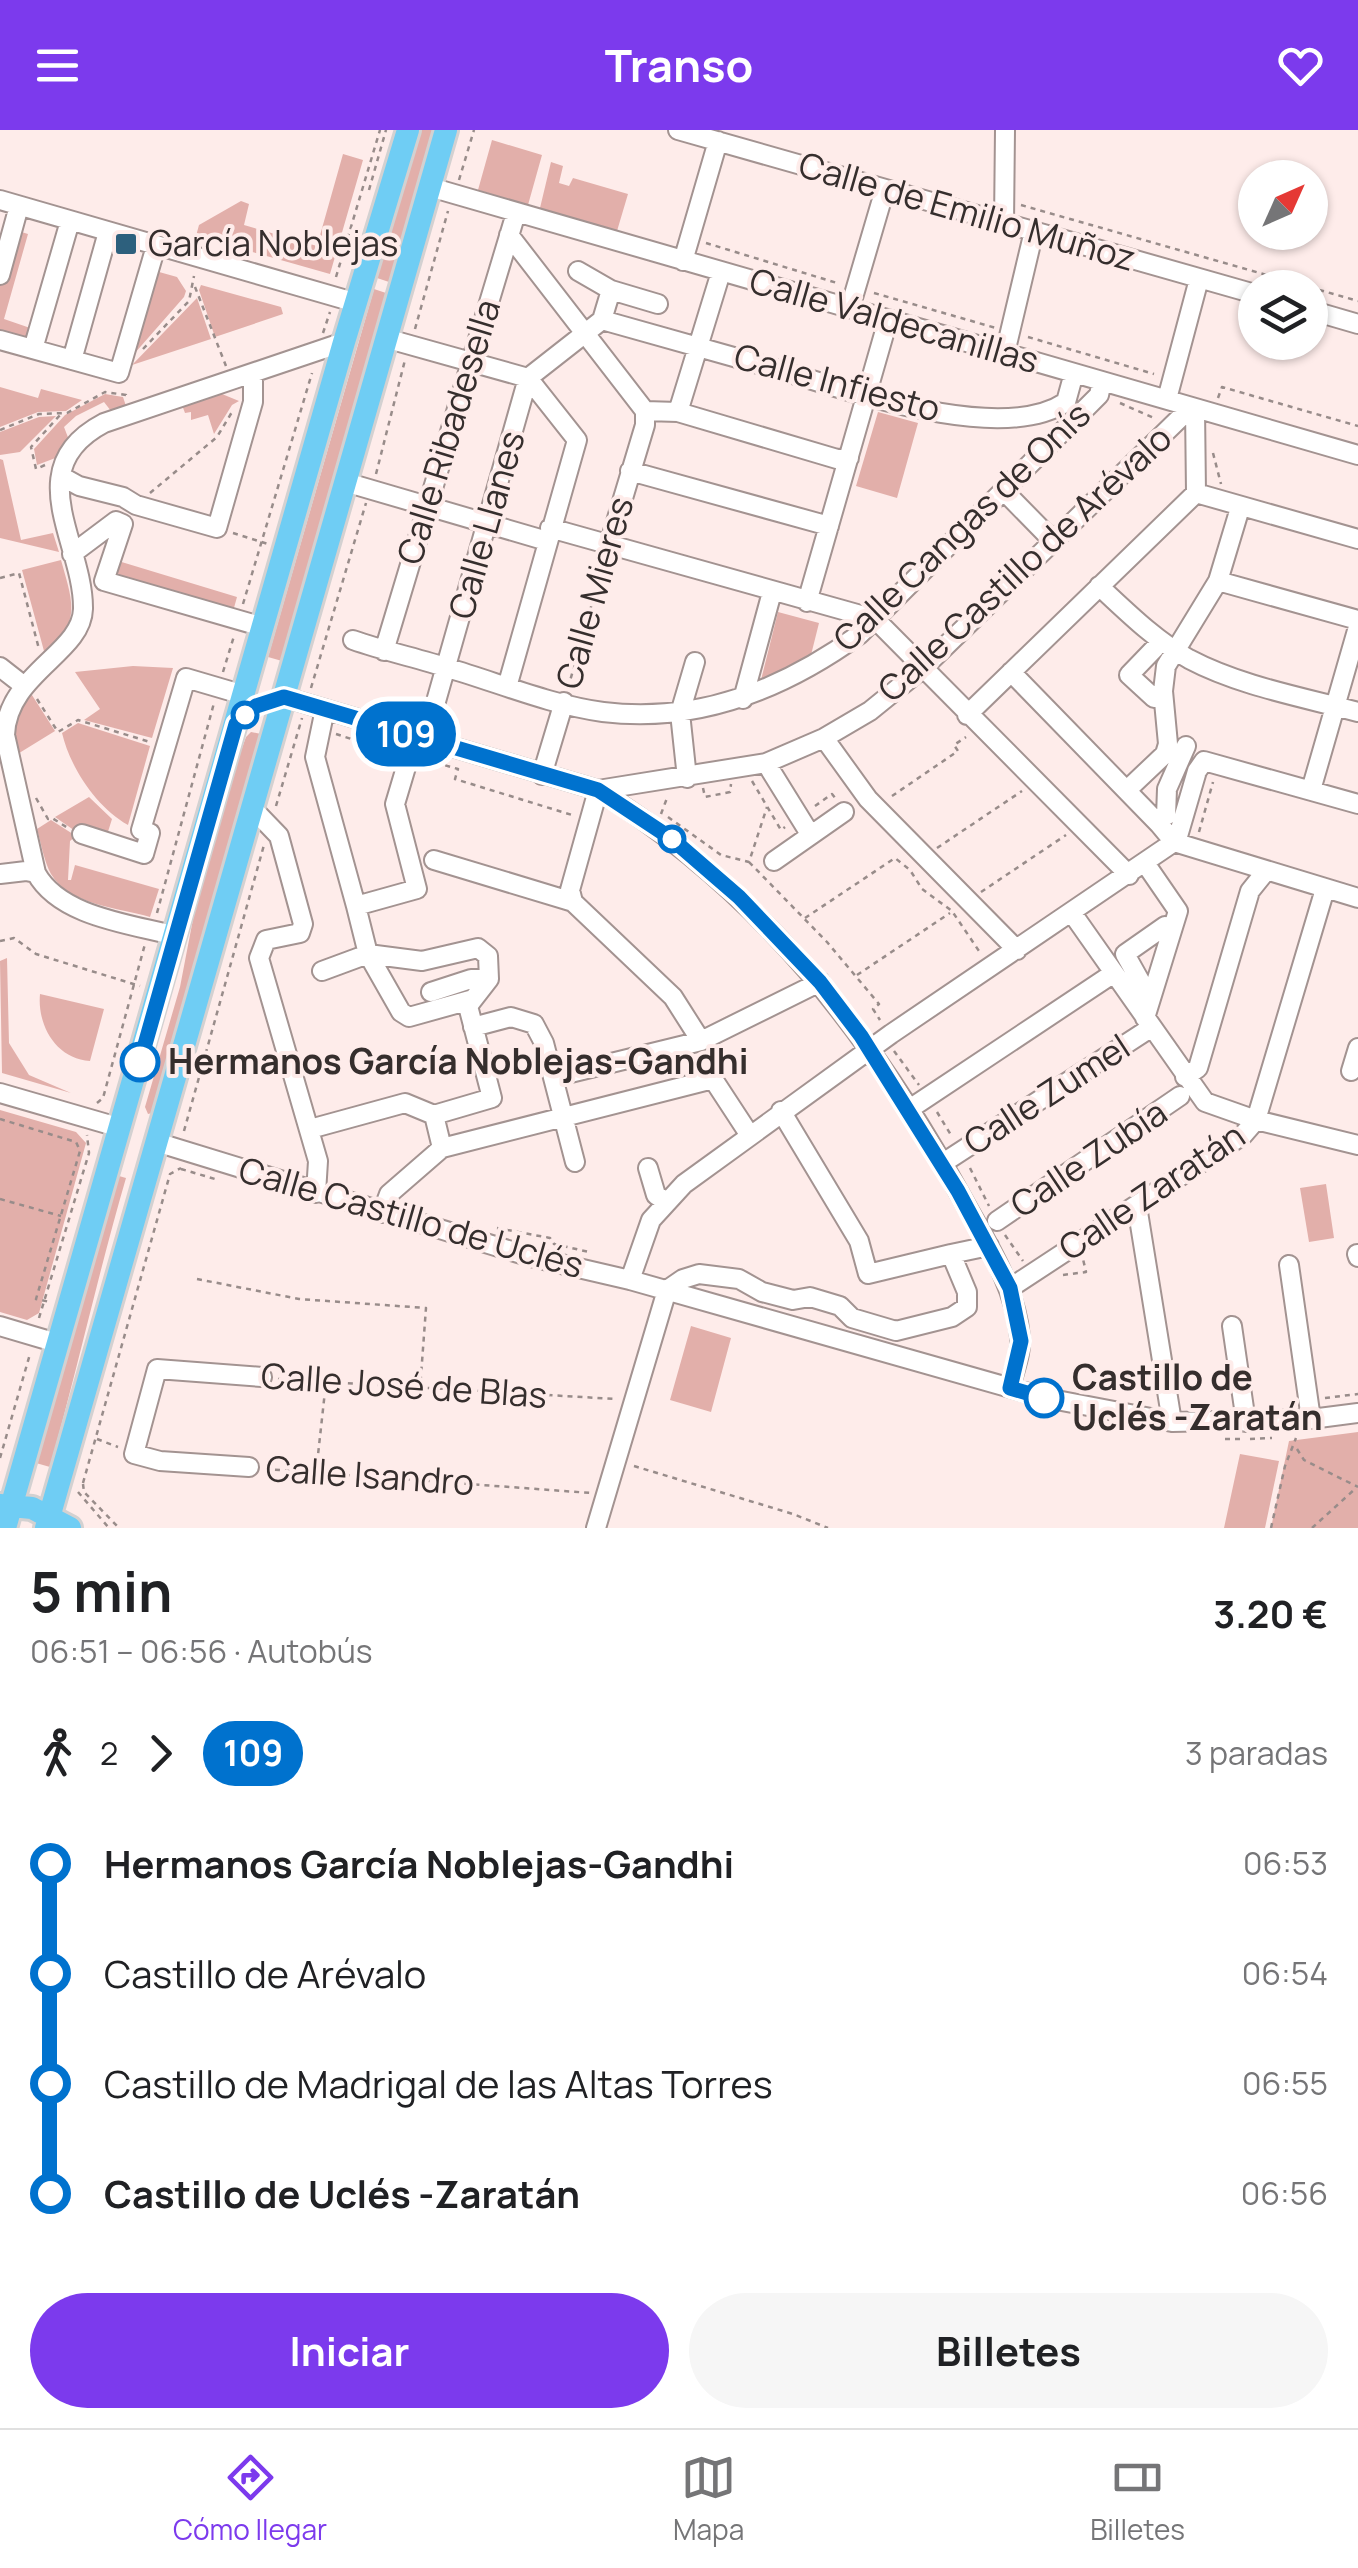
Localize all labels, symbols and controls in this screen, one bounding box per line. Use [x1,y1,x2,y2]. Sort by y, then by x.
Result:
text: Transo [605,34,753,96]
icon: menu [30,38,85,93]
icon: heart [1273,38,1328,93]
street label: Calle de Emilio Muñoz [793,140,1141,282]
north arrow [1238,160,1328,250]
map controls [1238,160,1328,360]
place label: García Noblejas [148,219,398,267]
marker: García Noblejas [113,231,139,257]
street label: Calle Valdecanillas [744,256,1044,384]
button: layers [1238,270,1328,360]
street label: Calle Ribadesella [385,293,511,570]
street label: Calle Infiesto [729,332,945,433]
street label: Calle Cangas de Onís [822,391,1100,662]
street label: Calle Castillo de Arévalo [867,414,1182,712]
street label: Calle Llanes [436,425,536,624]
street label: Calle Mieres [544,491,644,694]
unlabelled marker [232,702,258,728]
line badge: 109 [348,702,464,766]
text: 109 [376,710,436,758]
unlabelled marker [659,826,685,852]
street label: Calle Zumel [954,1023,1139,1166]
place label: Hermanos García Noblejas-Gandhi [168,1037,748,1085]
marker: Hermanos García Noblejas-Gandhi [121,1043,159,1081]
street label: Calle Zubía [1001,1088,1176,1228]
street label: Calle Zaratán [1049,1111,1254,1271]
street label: Calle Castillo de Uclés [234,1145,589,1289]
street label: Calle José de Blas [259,1351,549,1419]
place label: Castillo de Uclés -Zaratán [1072,1353,1323,1441]
marker: Castillo de Uclés -Zaratán [1025,1379,1063,1417]
street label: Calle Isandro [264,1444,476,1506]
text: 5 min [30,1553,173,1629]
text: 3.20 € [1213,1587,1328,1639]
text: 06:51 – 06:56 · Autobús [30,1629,372,1673]
icon: walk [30,1726,85,1781]
icon: forward [133,1726,188,1781]
text: 109 [223,1729,283,1777]
text: 2 [100,1731,118,1775]
text: 3 paradas [1185,1731,1328,1775]
text: Hermanos García Noblejas-Gandhi [104,1837,734,1889]
text: 06:53 [1243,1841,1328,1885]
text: Castillo de Arévalo [104,1947,426,1999]
text: 06:54 [1242,1951,1328,1995]
text: Castillo de Madrigal de las Altas Torres [104,2057,773,2109]
text: 06:55 [1242,2061,1328,2105]
text: Castillo de Uclés -Zaratán [104,2167,580,2219]
text: 06:56 [1241,2171,1328,2215]
button: Iniciar [30,2293,669,2408]
button: Billetes [689,2293,1328,2408]
tab: Cómo llegar [173,2450,327,2548]
tab: Mapa [673,2450,744,2548]
tab: Billetes [1090,2450,1185,2548]

